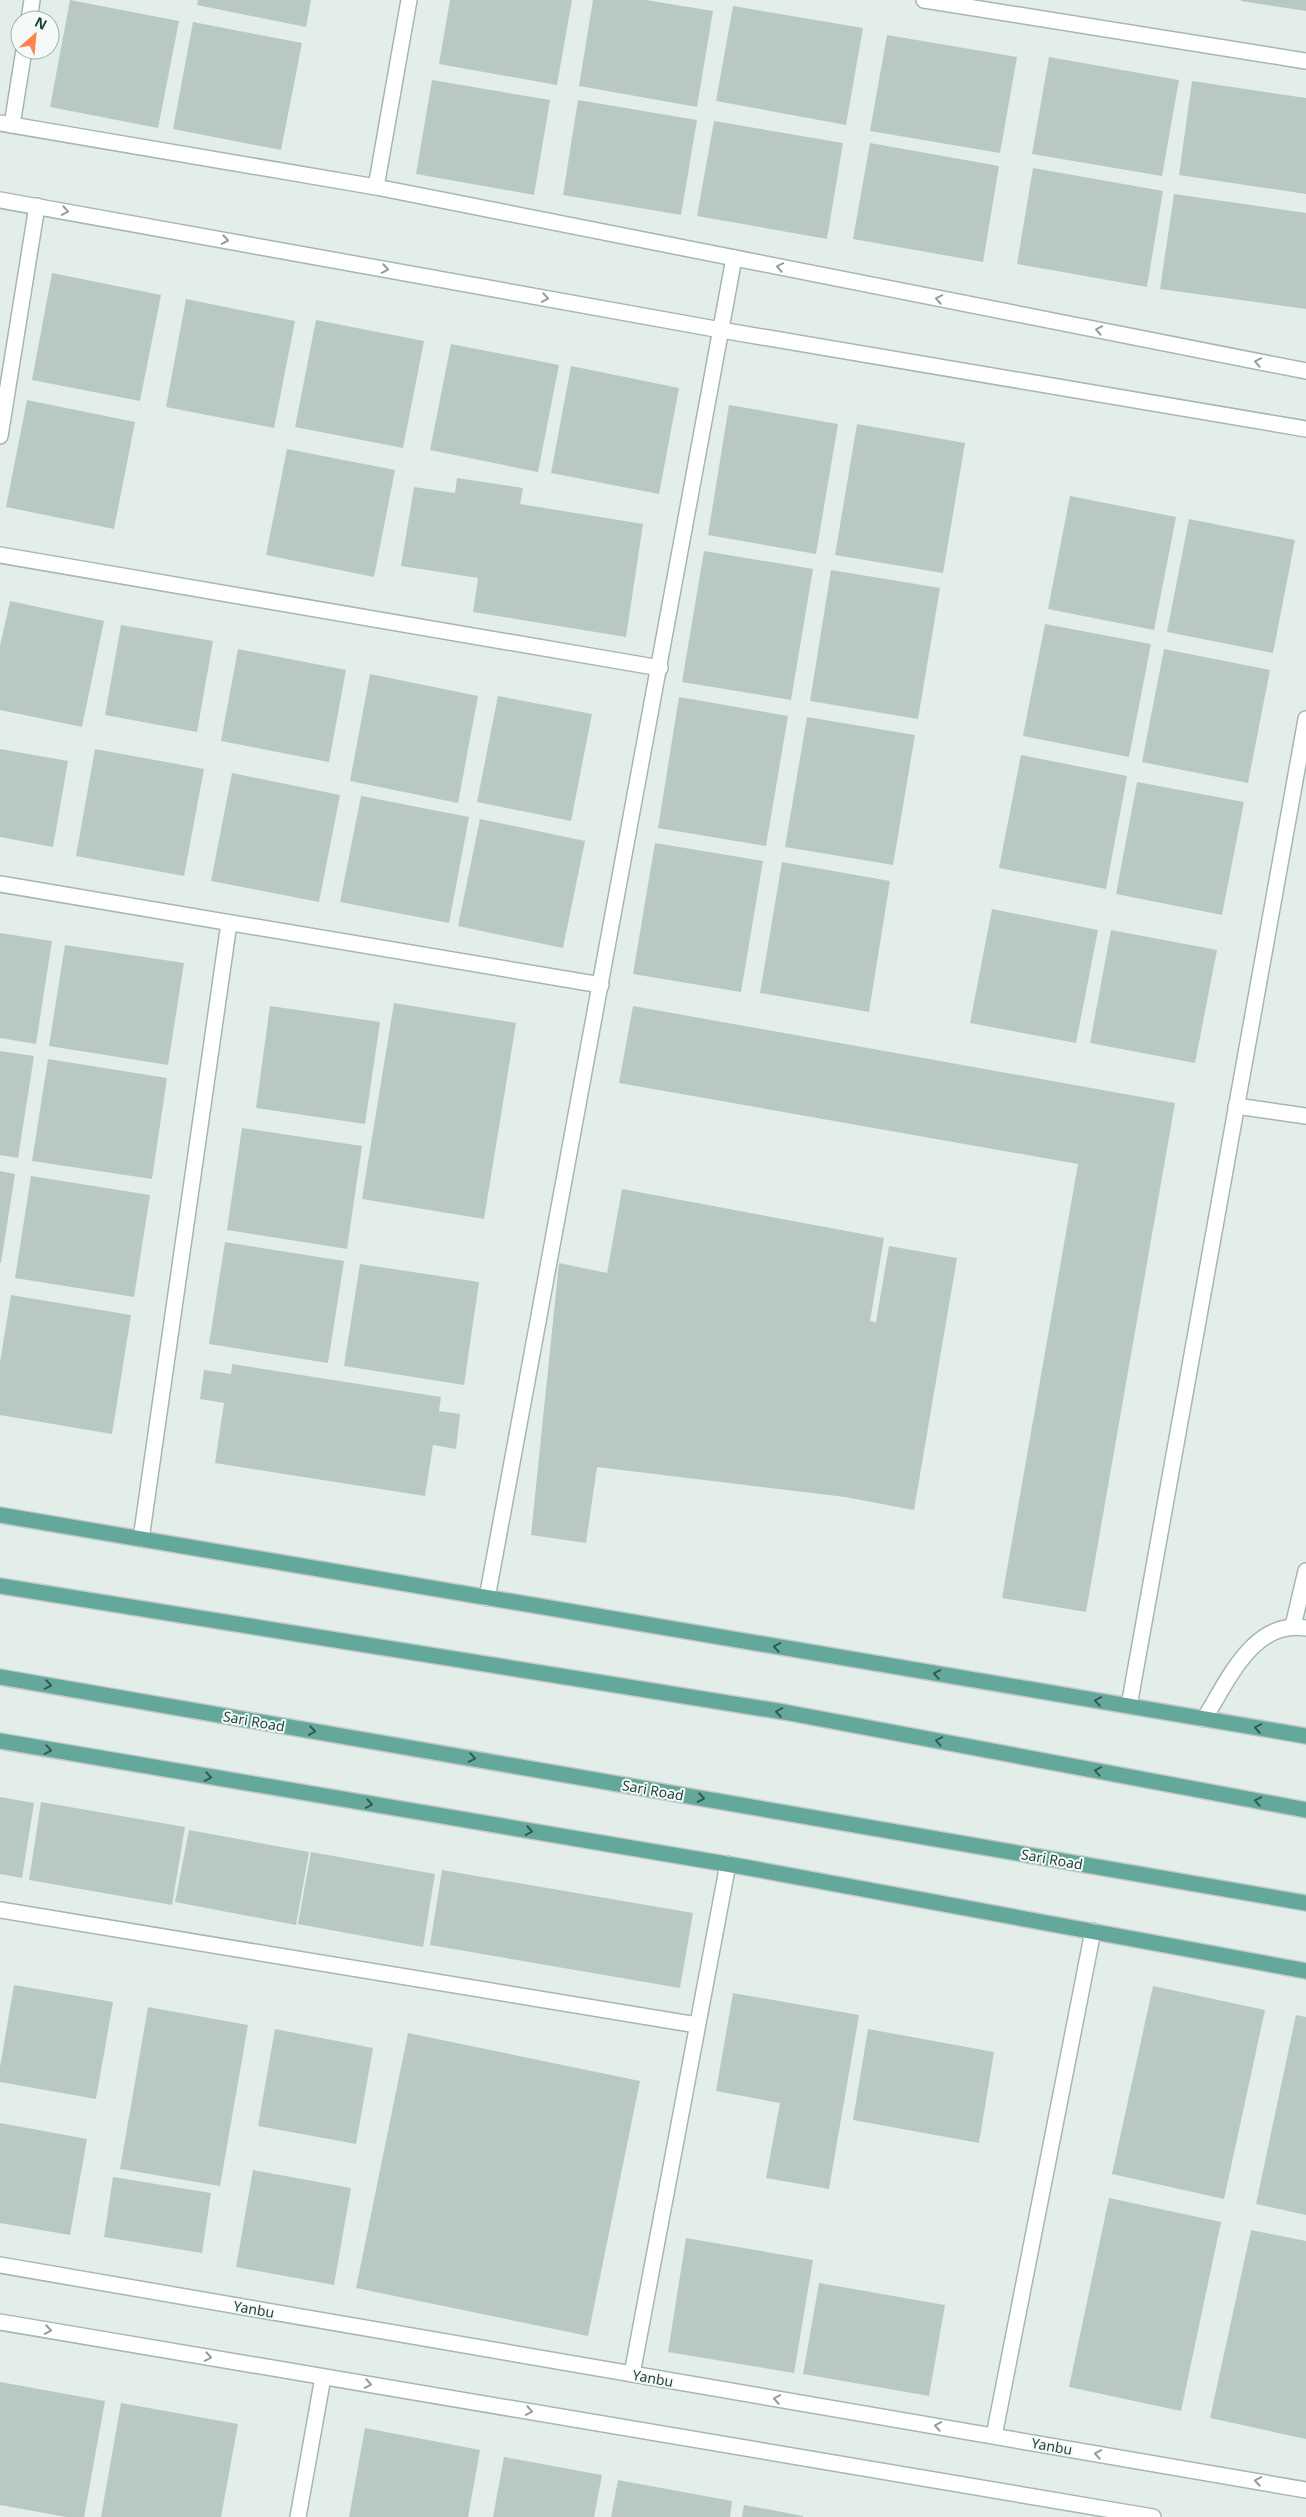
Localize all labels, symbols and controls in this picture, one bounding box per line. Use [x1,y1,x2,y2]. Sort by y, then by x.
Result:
north arrow [10,10,60,60]
text: N [32,12,51,34]
one-way arrow [61,206,70,216]
one-way arrow [221,235,229,245]
one-way arrow [776,263,784,273]
one-way arrow [381,264,389,274]
one-way arrow [540,293,549,303]
one-way arrow [935,294,944,304]
one-way arrow [1094,326,1103,336]
one-way arrow [1254,357,1263,368]
one-way arrow [773,1642,782,1652]
one-way arrow [933,1669,942,1679]
one-way arrow [44,1679,52,1689]
one-way arrow [1093,1696,1101,1707]
street label: Sari Road [222,1706,286,1736]
one-way arrow [775,1707,783,1717]
one-way arrow [1254,1723,1262,1733]
one-way arrow [307,1725,316,1735]
one-way arrow [934,1737,943,1747]
one-way arrow [44,1744,52,1754]
one-way arrow [467,1753,476,1763]
one-way arrow [1094,1767,1103,1777]
one-way arrow [204,1771,213,1781]
street label: Sari Road [621,1775,685,1805]
one-way arrow [696,1793,705,1803]
one-way arrow [1254,1797,1262,1807]
one-way arrow [364,1798,373,1808]
one-way arrow [524,1825,533,1835]
street label: Sari Road [1020,1844,1084,1874]
street label: Yanbu [232,2296,276,2322]
one-way arrow [44,2324,52,2335]
one-way arrow [204,2352,213,2362]
street label: Yanbu [631,2365,675,2391]
one-way arrow [364,2379,373,2389]
one-way arrow [773,2394,782,2404]
one-way arrow [524,2406,533,2416]
one-way arrow [933,2422,942,2432]
street label: Yanbu [1030,2433,1074,2459]
one-way arrow [1093,2449,1102,2459]
one-way arrow [1254,2477,1262,2487]

